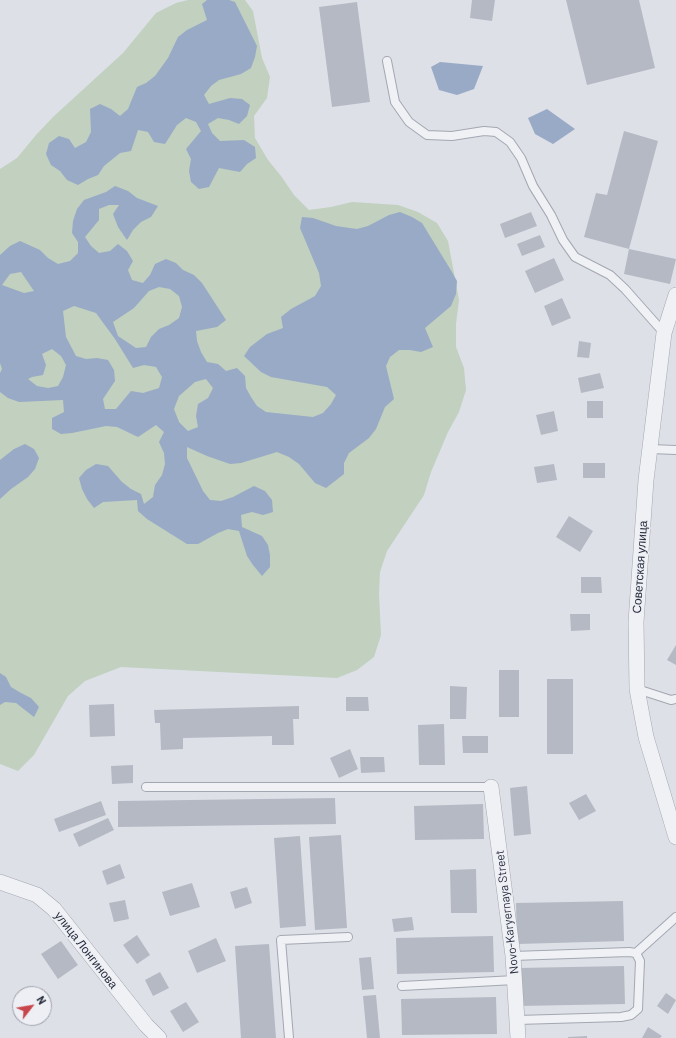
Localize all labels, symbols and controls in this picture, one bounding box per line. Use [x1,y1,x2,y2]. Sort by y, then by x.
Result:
street label: Советская улица [630,520,650,614]
street label: Novo-Karyernaya Street [492,849,522,975]
street label: улица Лонгинова [51,909,121,991]
north arrow [12,986,52,1026]
text: N [34,994,49,1007]

